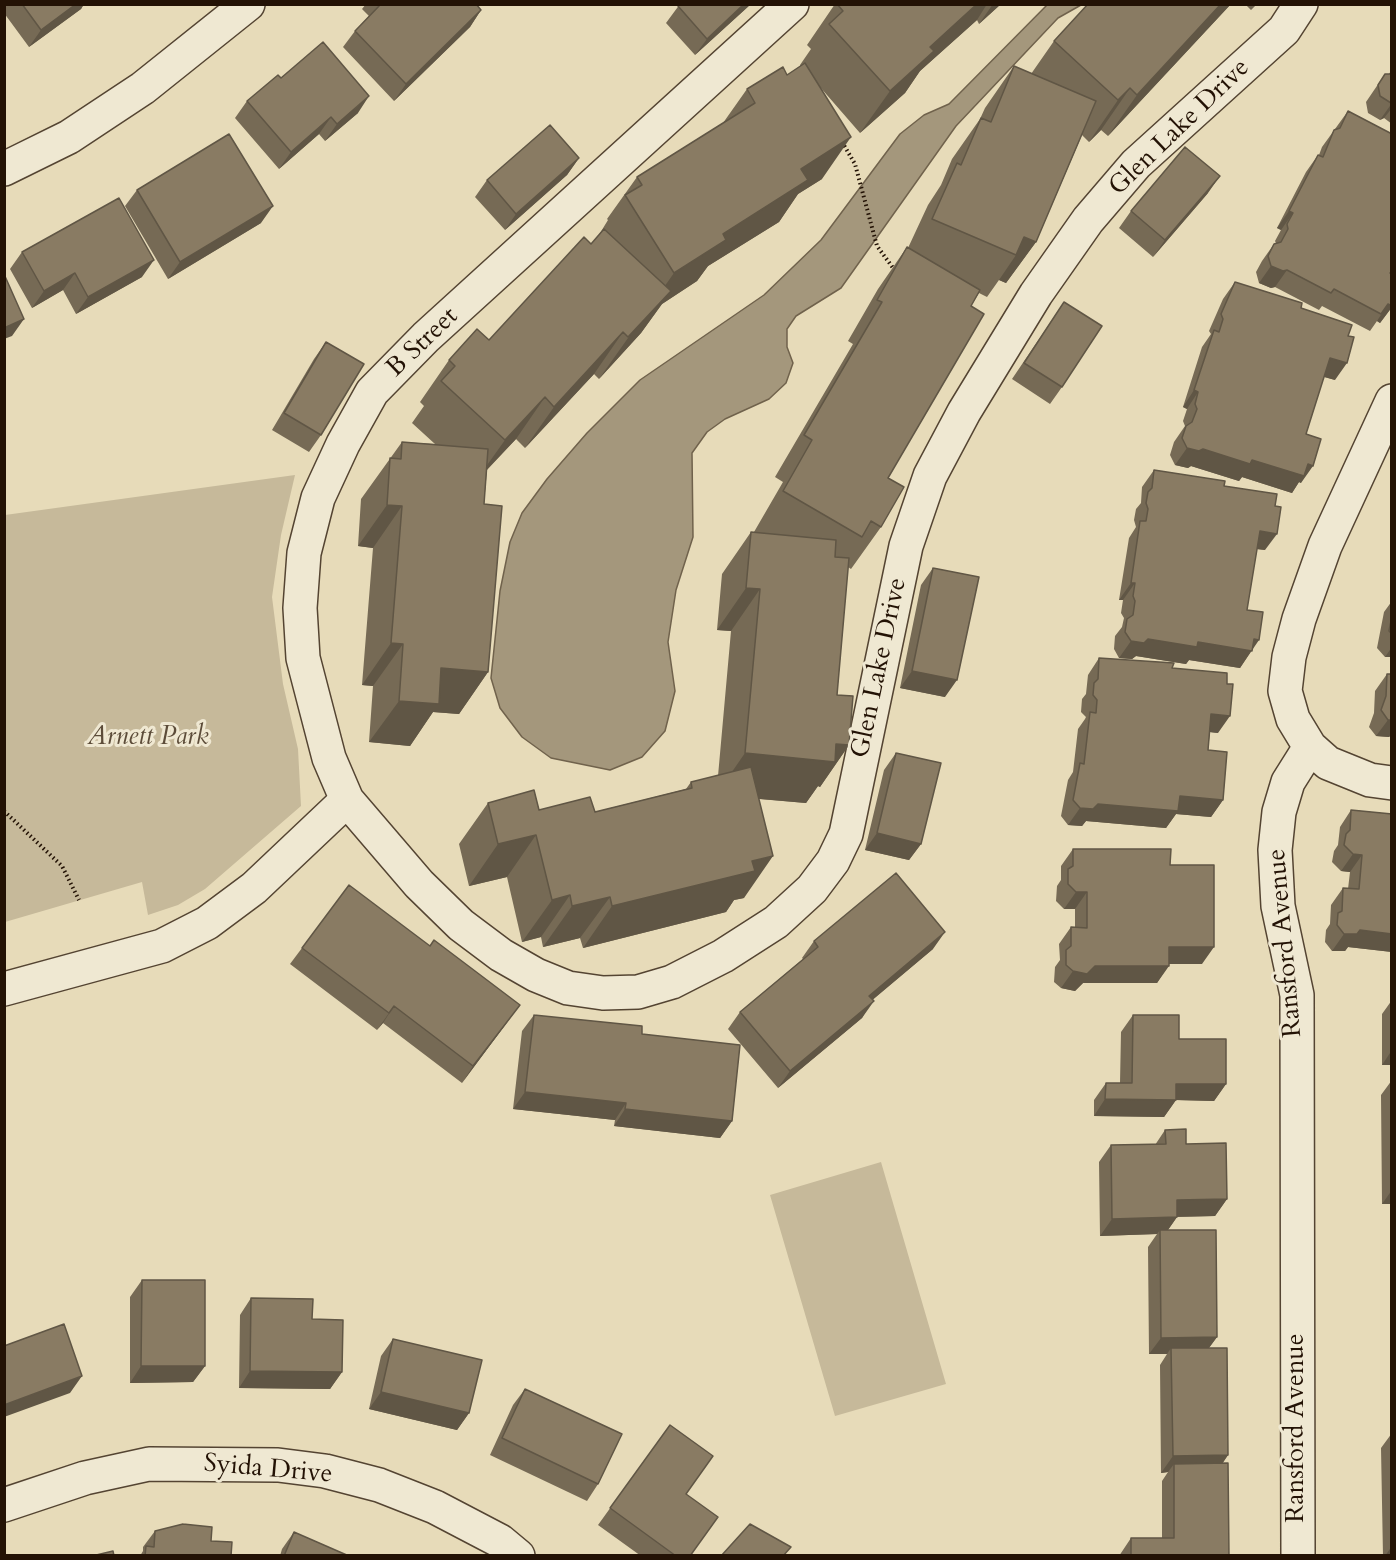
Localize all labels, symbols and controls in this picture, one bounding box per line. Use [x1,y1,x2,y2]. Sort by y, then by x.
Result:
street label: Glen Lake Drive [1103,53,1257,203]
street label: B Street [381,301,465,385]
street label: Glen Lake Drive [846,575,914,761]
park label: Arnett Park [87,722,209,754]
street label: Ransford Avenue [1262,847,1310,1039]
street label: Ransford Avenue [1281,1333,1313,1523]
street label: Syida Drive [202,1449,334,1491]

